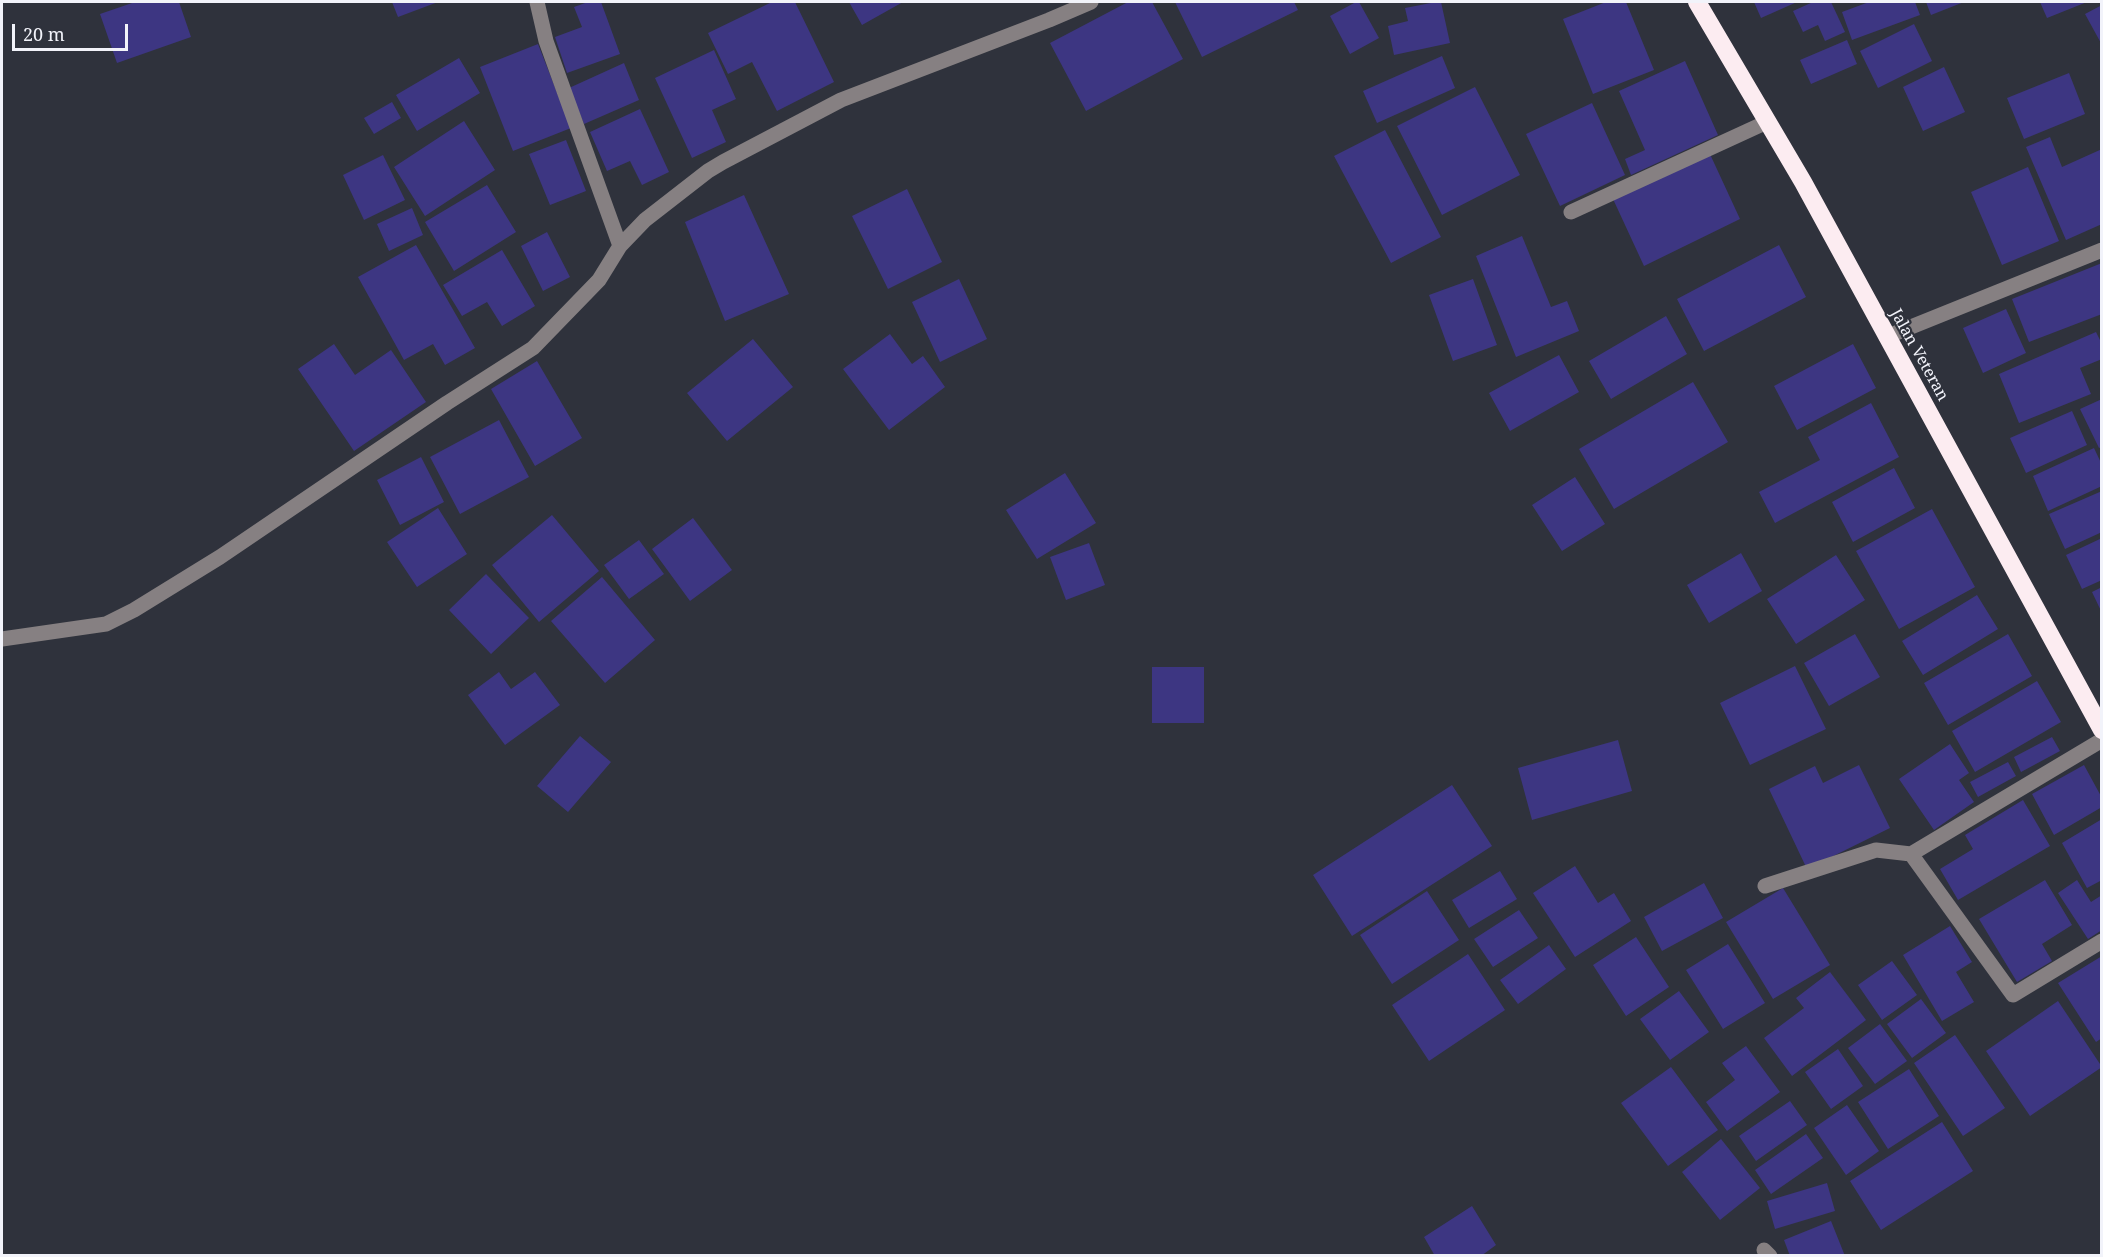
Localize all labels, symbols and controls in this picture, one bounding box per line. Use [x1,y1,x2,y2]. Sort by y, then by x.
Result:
scale bar [15,12,130,50]
text: 20 m [23,22,65,46]
street label: Jalan Veteran [1886,306,1952,404]

